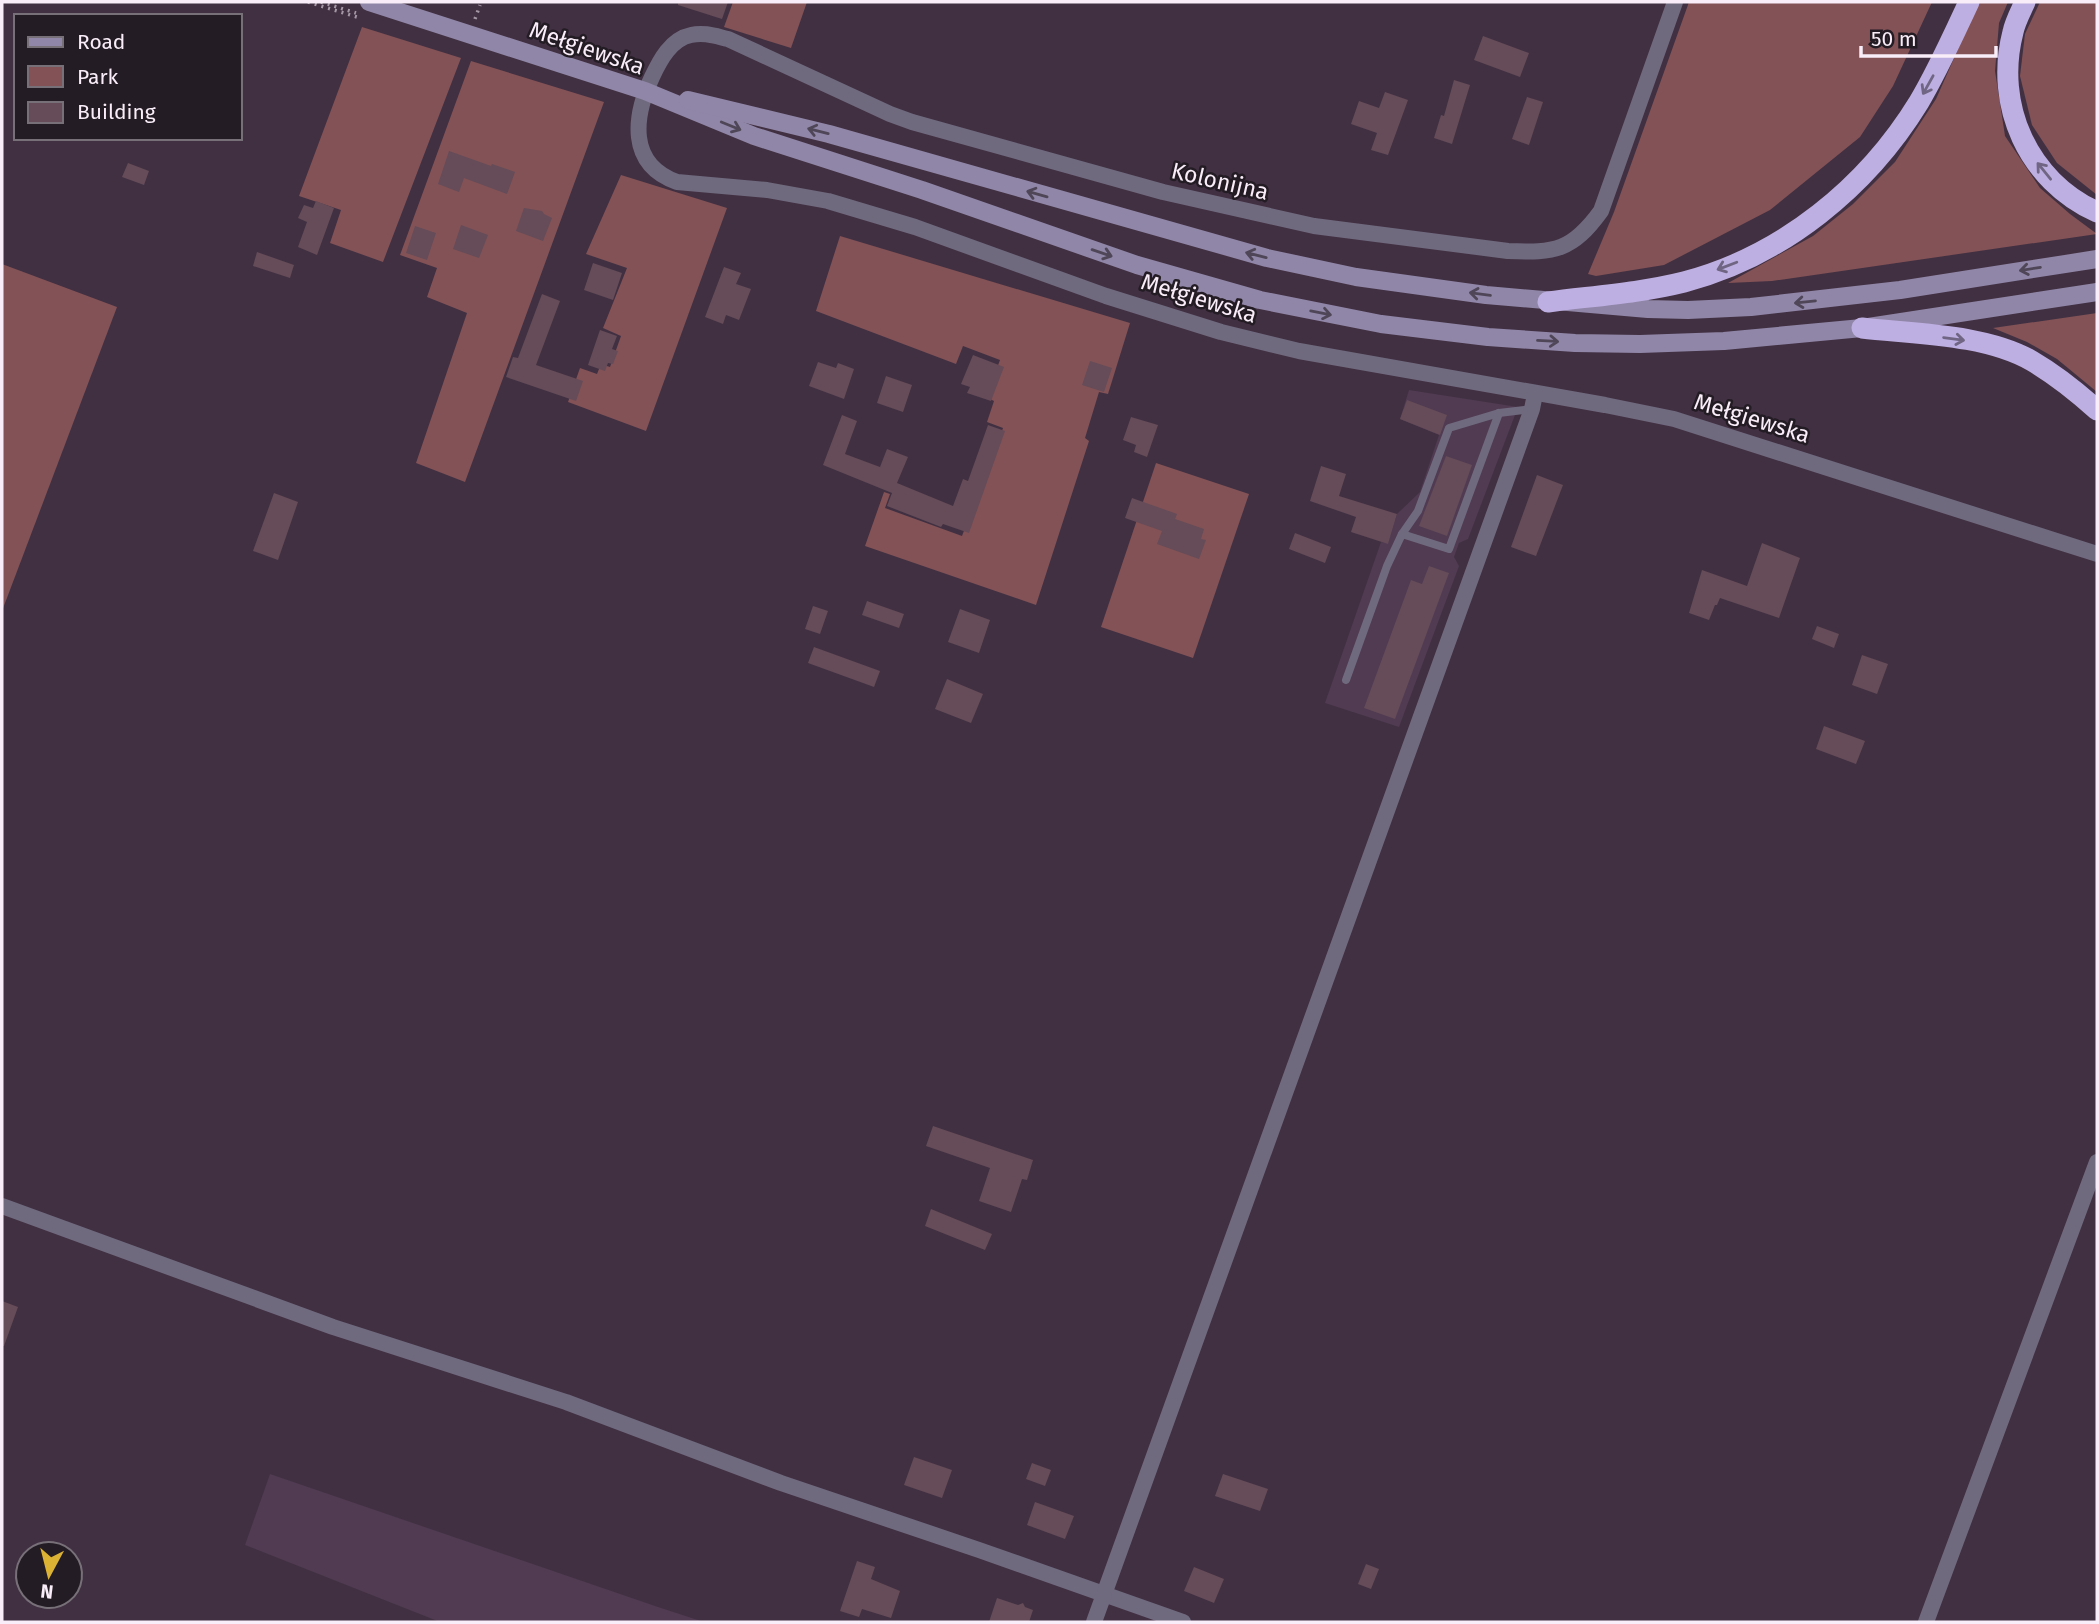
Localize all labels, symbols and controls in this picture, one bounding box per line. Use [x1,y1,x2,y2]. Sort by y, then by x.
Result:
legend [14,14,242,140]
scale bar [1861,14,1996,58]
street label: Mełgiewska [526,15,648,81]
text: 50 m [1871,26,1917,52]
text: Road [77,29,125,55]
text: Park [77,64,119,90]
one-way arrow [1921,74,1934,95]
text: Building [77,99,156,125]
one-way arrow [720,121,741,134]
one-way arrow [807,124,830,137]
street label: Kolonijna [1169,156,1271,206]
one-way arrow [2036,163,2051,181]
one-way arrow [1026,186,1048,199]
one-way arrow [1090,248,1112,260]
one-way arrow [1245,248,1268,261]
one-way arrow [1717,261,1738,274]
one-way arrow [2019,263,2042,276]
street label: Mełgiewska [1138,267,1260,329]
one-way arrow [1469,288,1492,301]
one-way arrow [1794,296,1817,309]
one-way arrow [1309,306,1332,320]
one-way arrow [1942,333,1965,346]
one-way arrow [1537,335,1559,348]
street label: Mełgiewska [1691,387,1813,449]
north arrow [14,1540,84,1610]
text: N [39,1579,55,1604]

